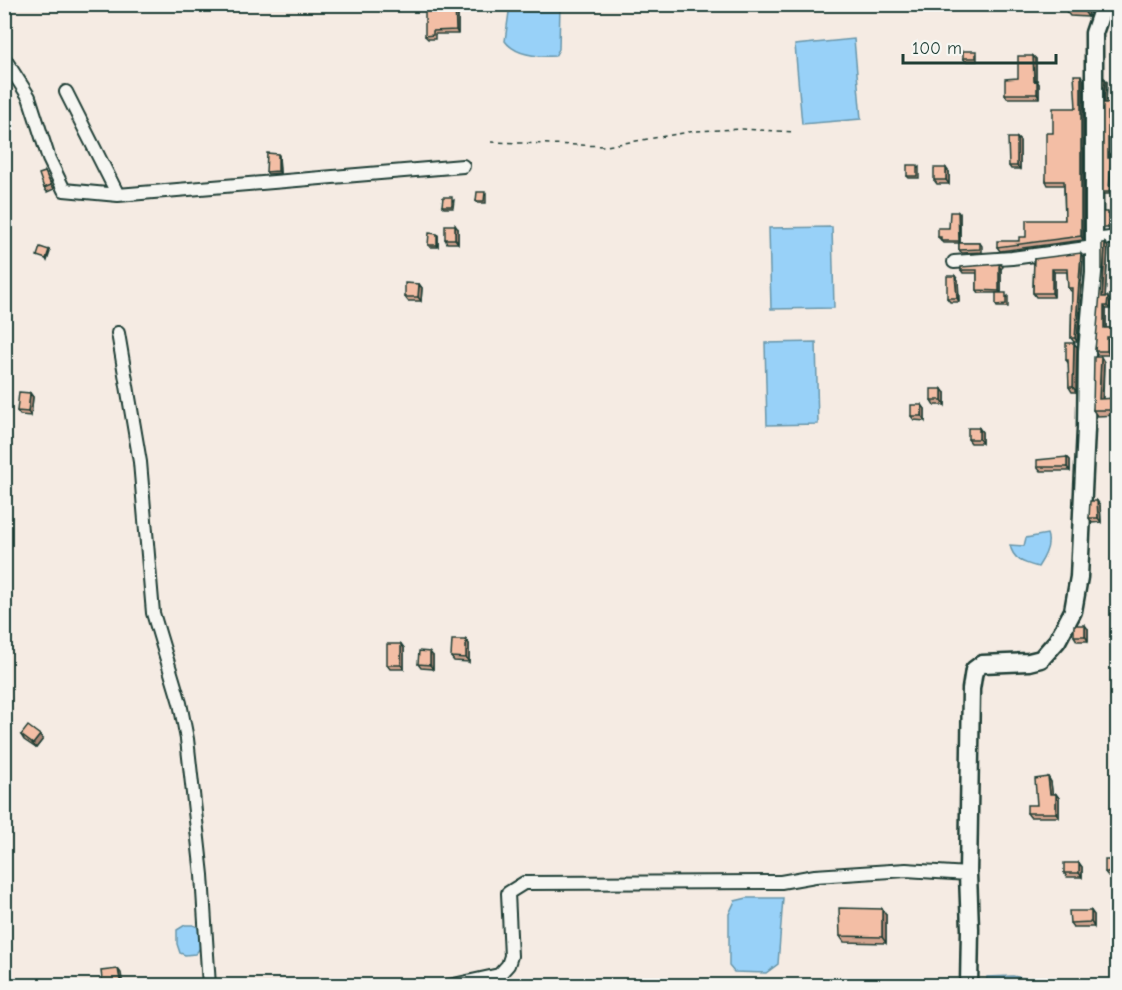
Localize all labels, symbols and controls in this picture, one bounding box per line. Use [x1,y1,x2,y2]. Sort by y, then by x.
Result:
scale bar [903,27,1056,65]
text: 100 m [912,38,962,59]

